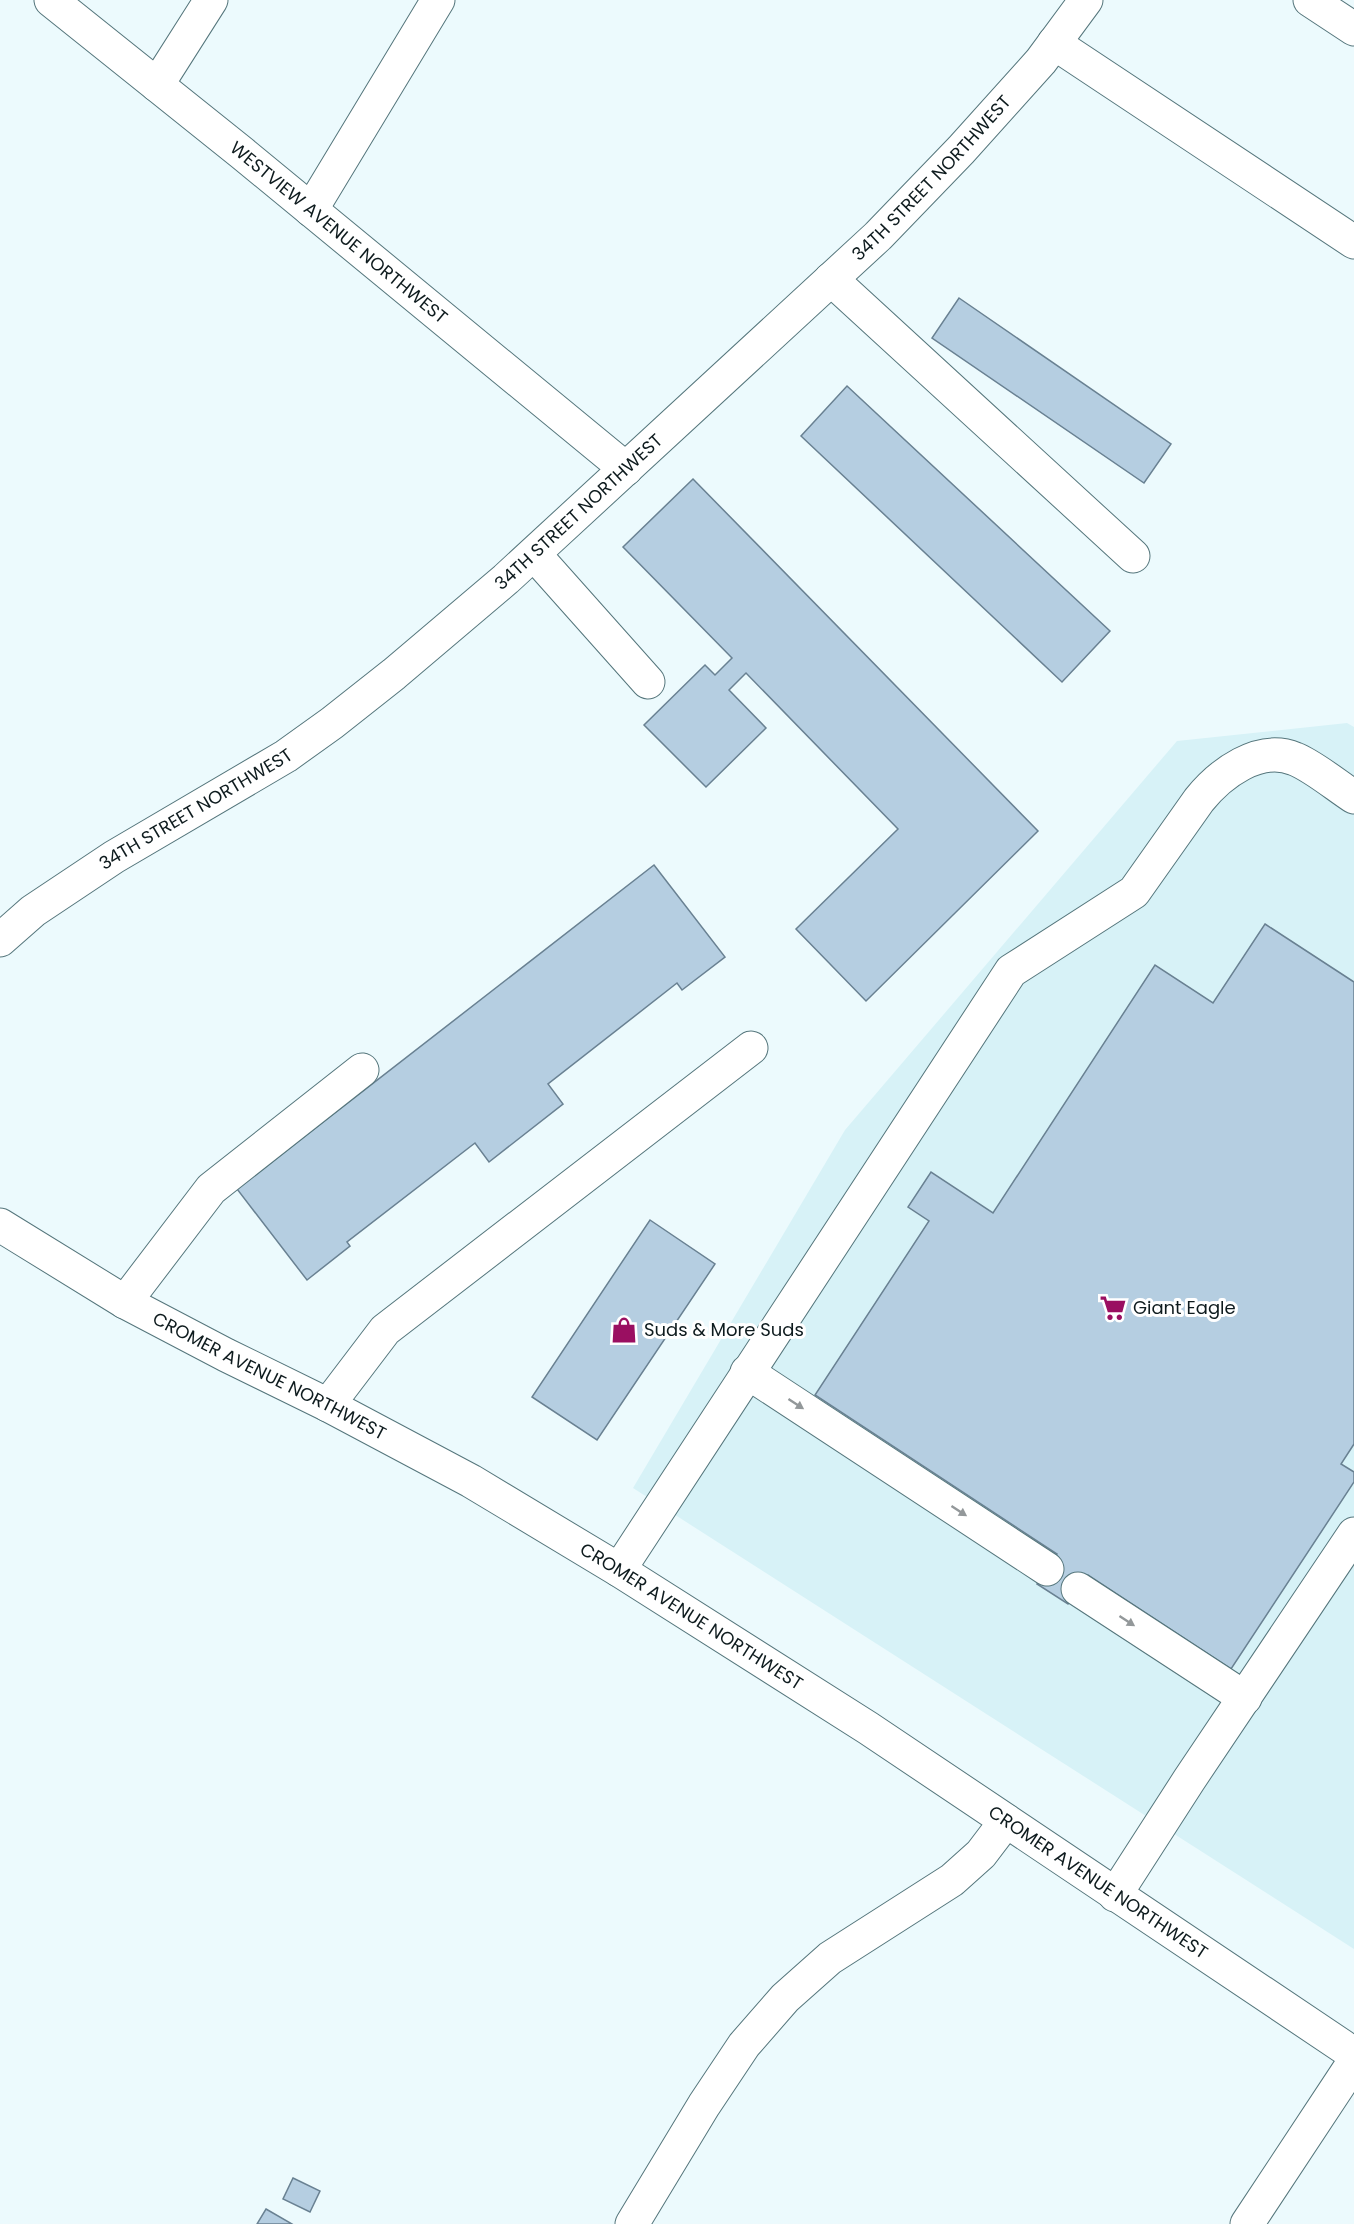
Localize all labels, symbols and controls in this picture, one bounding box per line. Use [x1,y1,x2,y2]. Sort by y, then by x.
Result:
street label: 34TH STREET NORTHWEST [846,89,1017,266]
street label: WESTVIEW AVENUE NORTHWEST [225,135,453,329]
street label: 34TH STREET NORTHWEST [489,428,668,596]
street label: 34TH STREET NORTHWEST [94,742,298,876]
supermarket icon: Giant Eagle [1098,1293,1128,1323]
place label: Giant Eagle [1133,1295,1236,1320]
street label: CROMER AVENUE NORTHWEST [148,1306,391,1446]
shop icon: Suds & More Suds [609,1315,639,1345]
place label: Suds & More Suds [644,1317,804,1342]
one-way arrow [787,1398,803,1410]
one-way arrow [951,1505,967,1516]
street label: CROMER AVENUE NORTHWEST [575,1536,808,1696]
one-way arrow [1119,1615,1135,1626]
street label: CROMER AVENUE NORTHWEST [984,1799,1213,1965]

